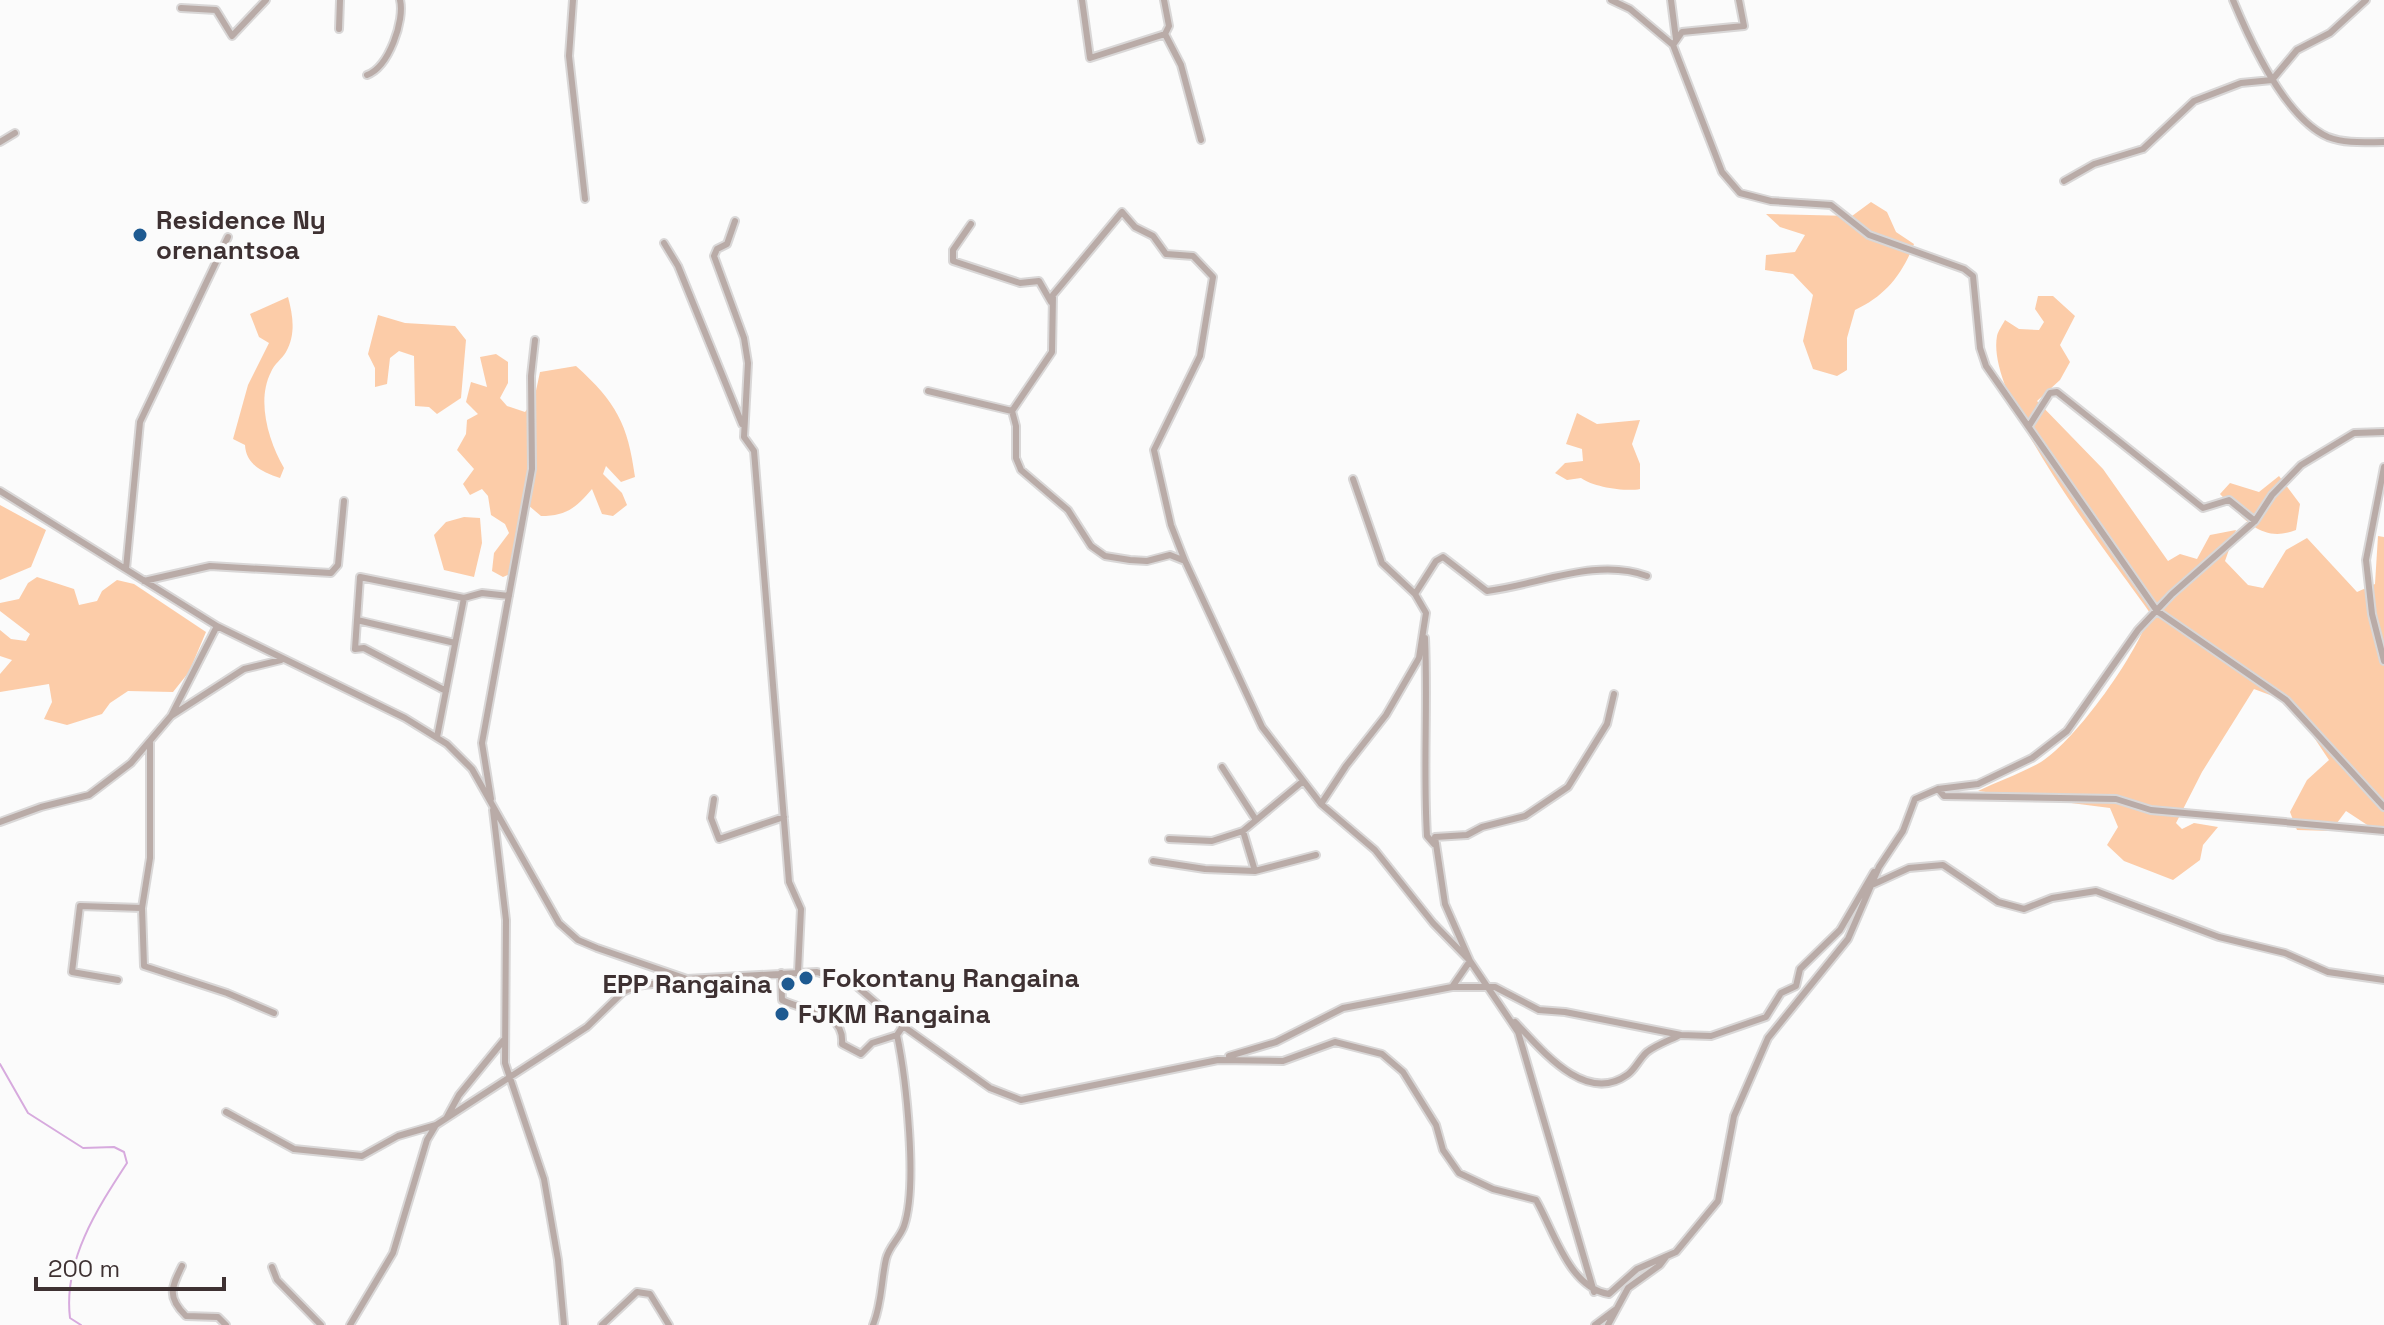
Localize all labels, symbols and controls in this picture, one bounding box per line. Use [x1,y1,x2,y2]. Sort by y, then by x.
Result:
place label: Residence Ny orenantsoa [156,203,326,267]
marker: Residence Ny orenantsoa [131,226,149,244]
place label: Fokontany Rangaina [822,961,1080,995]
place label: EPP Rangaina [603,967,772,1001]
marker: Fokontany Rangaina [797,969,815,987]
marker: EPP Rangaina [779,975,797,993]
place label: FJKM Rangaina [798,997,991,1031]
marker: FJKM Rangaina [773,1005,791,1023]
scale bar [36,1241,224,1291]
text: 200 m [48,1253,120,1284]

